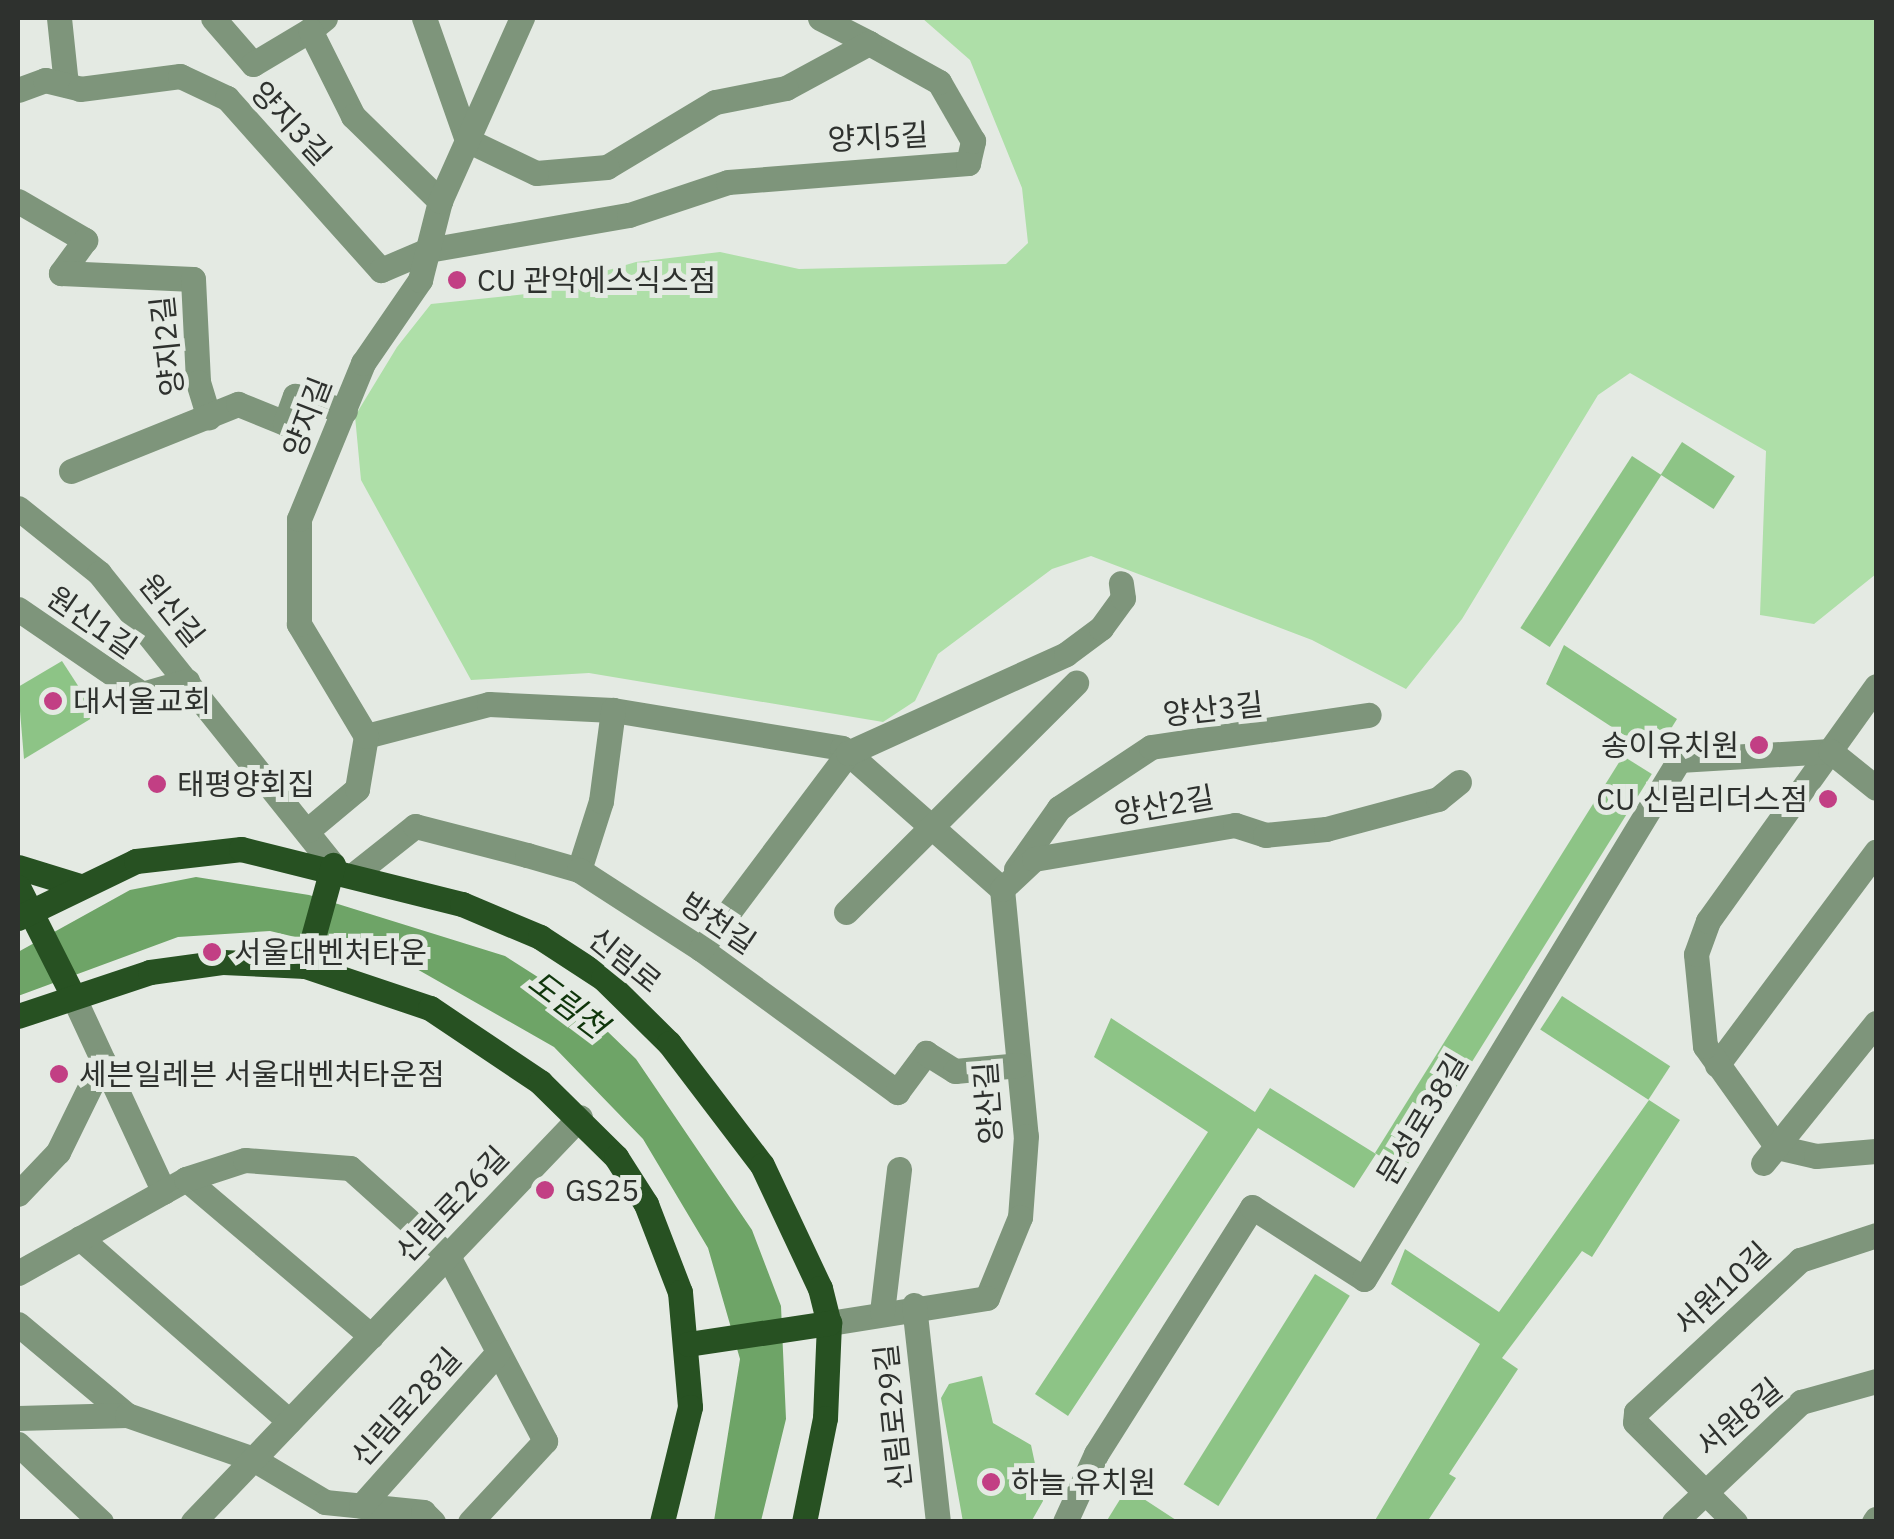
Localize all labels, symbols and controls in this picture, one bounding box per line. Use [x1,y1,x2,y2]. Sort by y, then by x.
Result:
street label: 양지3길 [243,74,339,172]
street label: 양지5길 [827,116,929,158]
place label: CU 관악에스식스점 [477,262,716,298]
marker: CU 관악에스식스점 [446,269,468,291]
street label: 양지2길 [144,294,190,398]
street label: 양지길 [275,372,339,462]
street label: 원신길 [132,566,212,654]
street label: 원신1길 [40,578,144,666]
place label: 대서울교회 [73,683,211,719]
street label: 양산3길 [1161,686,1265,732]
marker: 대서울교회 [42,690,64,712]
place label: 송이유치원 [1601,727,1739,763]
marker: 송이유치원 [1748,734,1770,756]
place label: 태평양회집 [177,766,315,802]
marker: 태평양회집 [146,773,168,795]
street label: 양산2길 [1111,779,1217,831]
place label: CU 신림리더스점 [1596,781,1808,817]
marker: CU 신림리더스점 [1817,788,1839,810]
street label: 방천길 [674,885,762,961]
street label: 신림로 [581,920,669,1000]
place label: 서울대벤처타운 [234,934,427,970]
marker: 서울대벤처타운 [199,939,225,965]
water label: 도림천 [521,962,615,1046]
street label: 문성로38길 [1369,1047,1475,1191]
place label: 세븐일레븐 서울대벤처타운점 [79,1056,445,1092]
street label: 양산길 [967,1060,1009,1146]
marker: 세븐일레븐 서울대벤처타운점 [48,1063,70,1085]
street label: 신림로26길 [388,1139,516,1269]
place label: GS25 [565,1172,639,1208]
marker: GS25 [534,1179,556,1201]
street label: 서원10길 [1666,1234,1778,1342]
street label: 신림로28길 [344,1341,468,1473]
street label: 신림로29길 [867,1342,919,1492]
street label: 서원8길 [1689,1371,1789,1463]
place label: 하늘 유치원 [1011,1464,1156,1500]
marker: 하늘 유치원 [980,1471,1002,1493]

